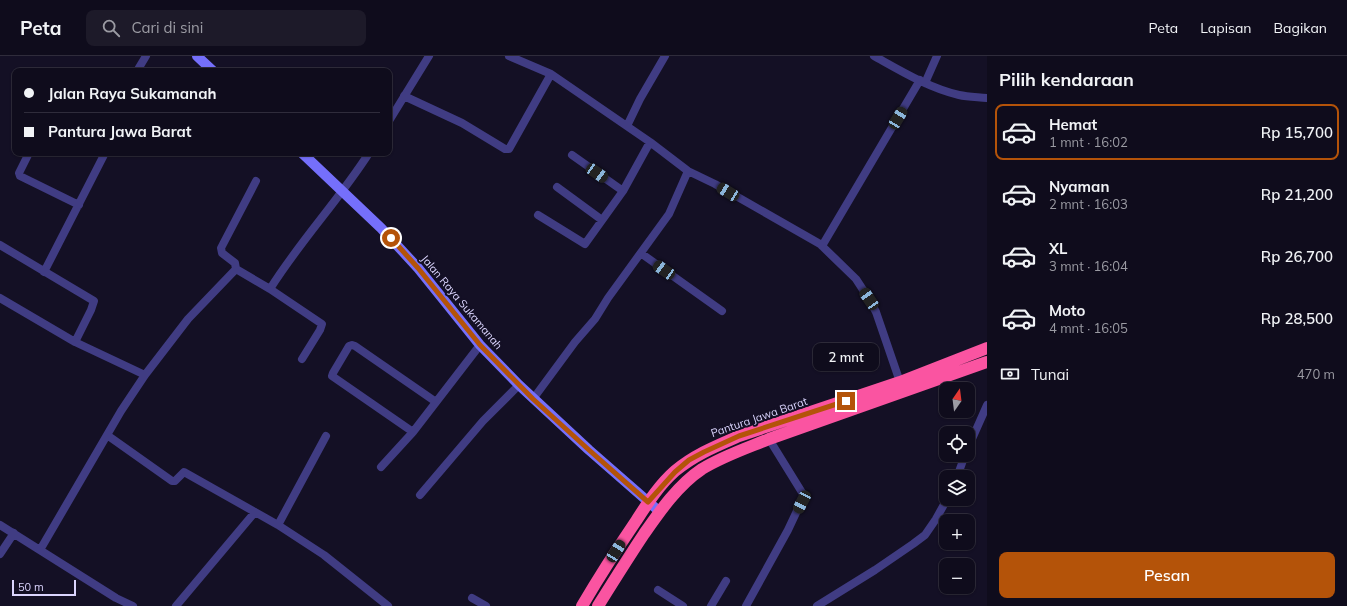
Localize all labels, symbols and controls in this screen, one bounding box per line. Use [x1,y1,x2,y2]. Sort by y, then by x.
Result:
search box [86,10,366,46]
text: Peta [20,16,62,40]
icon: search [100,17,122,39]
text: Cari di sini [132,18,203,37]
text: Peta [1149,19,1178,37]
text: Lapisan [1200,19,1252,37]
text: Bagikan [1274,19,1327,37]
text: Pilih kendaraan [999,68,1134,91]
text: Jalan Raya Sukamanah [48,84,216,103]
car [887,105,909,131]
icon: car [1001,114,1037,150]
text: Hemat [1049,115,1097,134]
text: Pantura Jawa Barat [48,122,191,141]
text: Rp 15,700 [1261,123,1333,142]
text: 1 mnt · 16:02 [1049,134,1128,150]
car [584,161,610,185]
icon: car [1001,176,1037,212]
text: Nyaman [1049,177,1109,196]
car [715,181,741,203]
text: Rp 21,200 [1261,185,1333,204]
text: 2 mnt · 16:03 [1049,196,1128,212]
route start [382,229,400,247]
icon: car [1001,238,1037,274]
text: XL [1049,239,1067,258]
text: Rp 26,700 [1261,247,1333,266]
street label: Jalan Raya Sukamanah [418,252,506,352]
car [651,258,677,282]
text: 3 mnt · 16:04 [1049,258,1128,274]
car [857,286,881,312]
icon: car [1001,300,1037,336]
text: Moto [1049,301,1085,320]
text: Rp 28,500 [1261,309,1333,328]
text: 4 mnt · 16:05 [1049,320,1128,336]
callout: 2 mnt [813,343,879,371]
text: 2 mnt [828,349,864,365]
icon: cash [999,363,1021,385]
text: Tunai [1031,365,1069,384]
text: 470 m [1297,366,1335,382]
north arrow [939,382,975,418]
map controls [939,382,975,594]
route end [837,392,855,410]
street label: Pantura Jawa Barat [709,394,809,440]
button: locate [939,426,975,462]
button: layers [939,470,975,506]
car [791,489,813,515]
button: + [939,514,975,550]
car [605,538,627,564]
button: Pesan [999,552,1335,598]
button: − [939,558,975,594]
scale bar [12,578,76,597]
text: 50 m [18,580,44,594]

